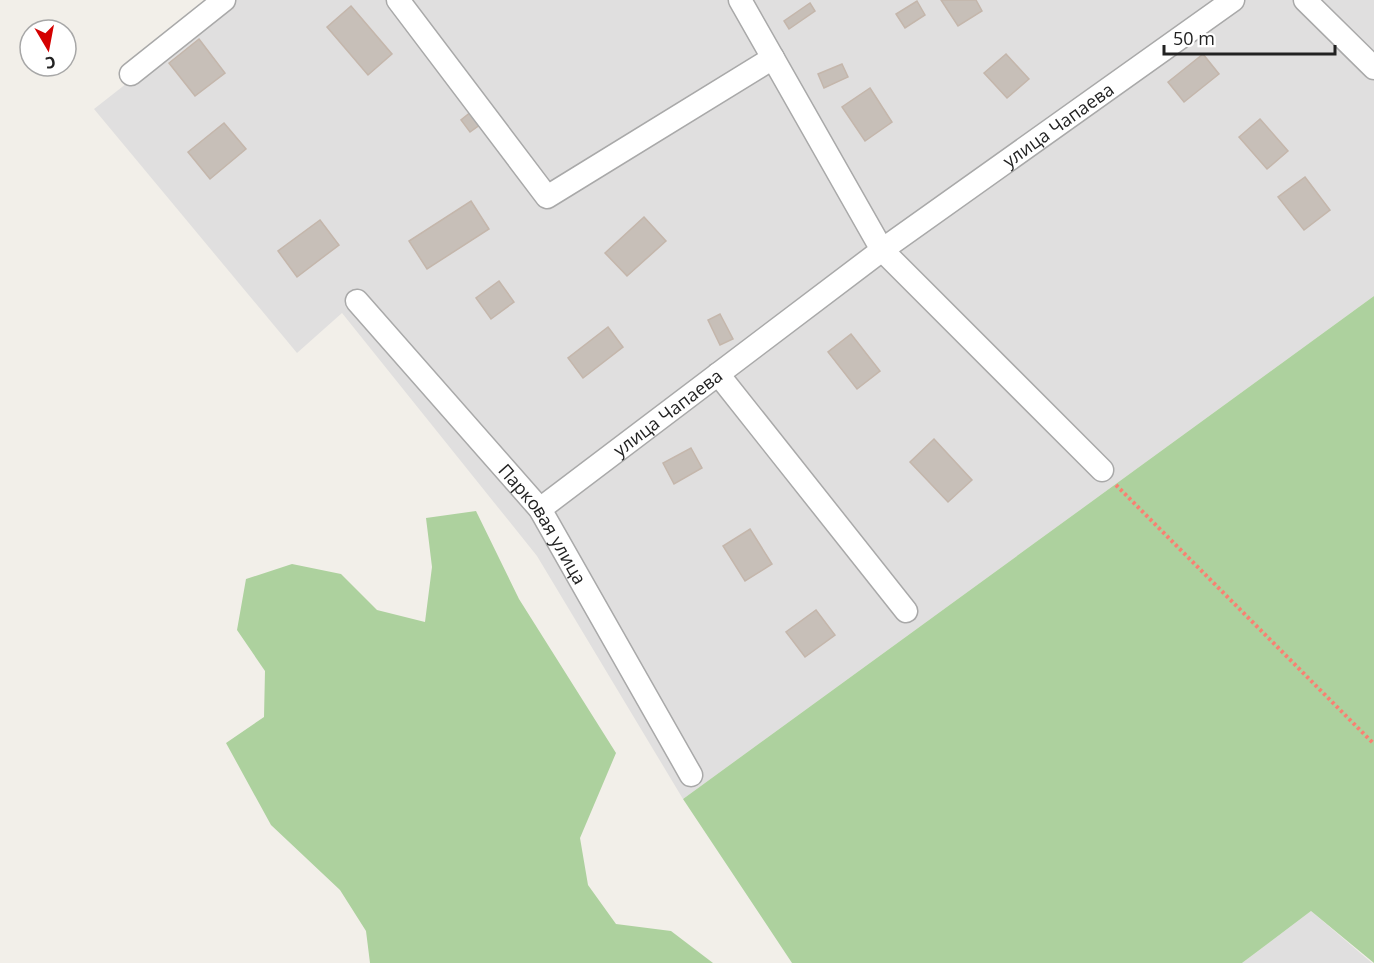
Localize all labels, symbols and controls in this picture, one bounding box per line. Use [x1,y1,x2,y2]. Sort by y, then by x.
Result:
north arrow [18,18,78,78]
scale bar [1164,18,1335,56]
text: 50 m [1173,26,1215,50]
text: С [44,51,58,74]
street label: улица Чапаева [998,77,1118,172]
street label: улица Чапаева [608,363,727,461]
street label: Парковая улица [494,458,592,589]

